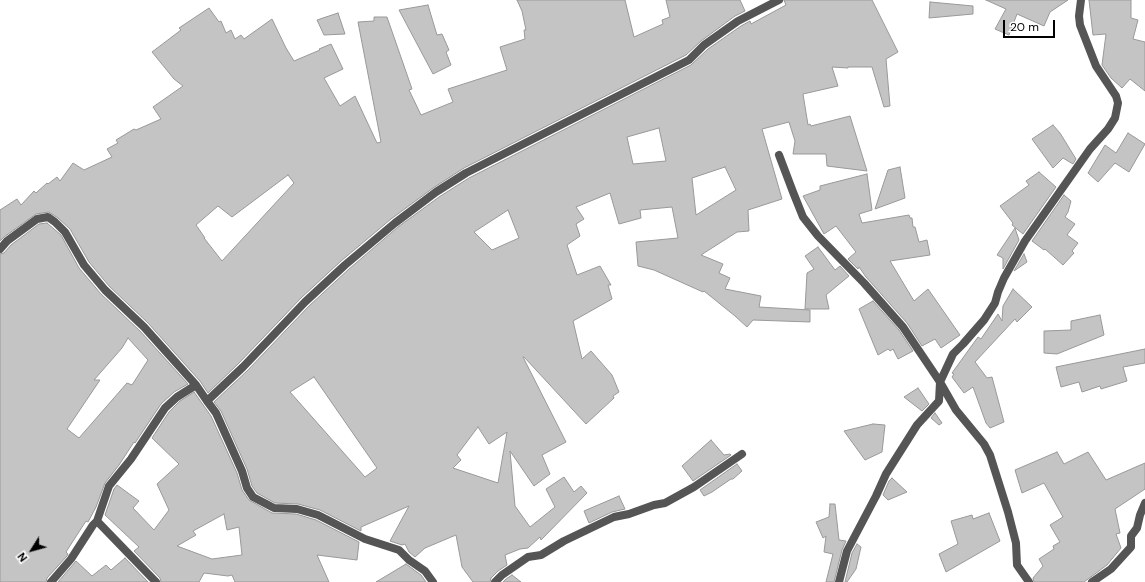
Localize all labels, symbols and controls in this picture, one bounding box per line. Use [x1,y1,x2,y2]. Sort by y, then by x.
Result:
scale bar [1005,12,1057,38]
text: 20 m [1010,19,1039,35]
north arrow [12,530,52,570]
text: N [14,550,30,565]

